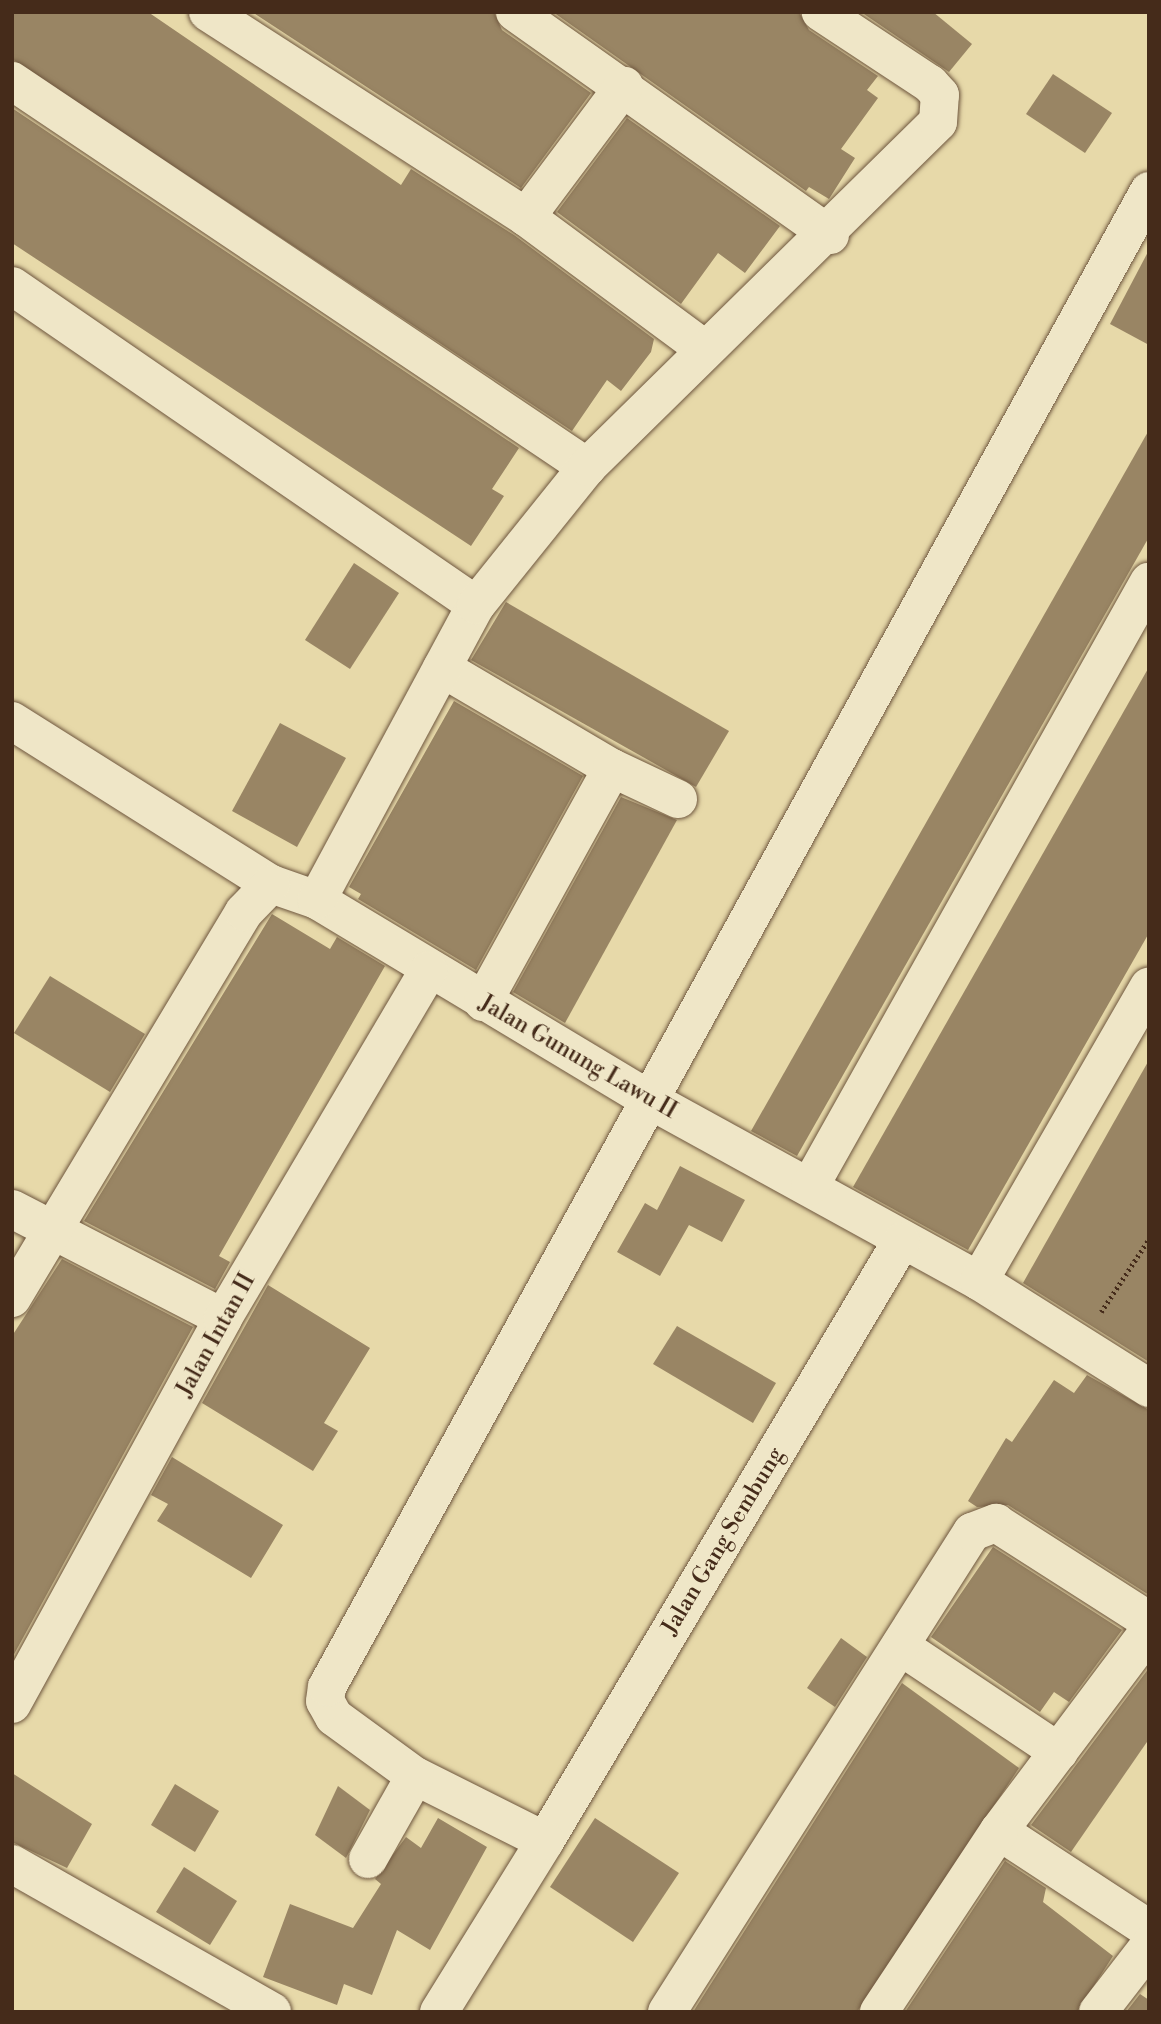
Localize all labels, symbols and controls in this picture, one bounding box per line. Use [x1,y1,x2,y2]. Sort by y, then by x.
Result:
street label: Jalan Gunung Lawu II [474,989,682,1125]
street label: Jalan Intan II [171,1269,261,1401]
street label: Jalan Gang Sembung [656,1442,790,1640]

